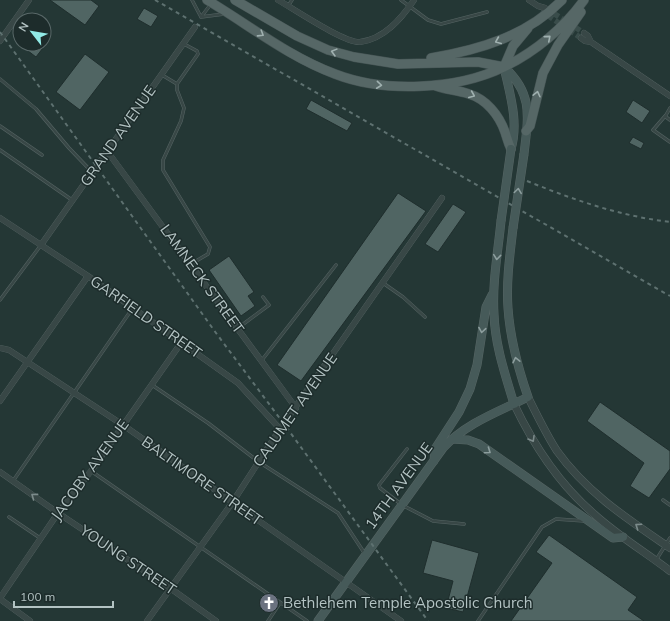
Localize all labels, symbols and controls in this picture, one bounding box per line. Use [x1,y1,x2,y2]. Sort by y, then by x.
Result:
north arrow [12,12,52,52]
text: N [15,20,32,34]
one-way arrow [257,29,264,36]
one-way arrow [494,36,502,44]
one-way arrow [543,36,550,43]
one-way arrow [331,48,338,56]
one-way arrow [376,80,382,89]
street label: GRAND AVENUE [76,81,160,190]
one-way arrow [467,90,475,98]
one-way arrow [533,90,541,97]
one-way arrow [513,188,522,194]
street label: LAMNECK STREET [156,220,248,337]
one-way arrow [493,254,502,260]
street label: GARFIELD STREET [87,271,206,362]
one-way arrow [479,327,487,333]
street label: CALUMET AVENUE [248,349,341,470]
one-way arrow [513,357,521,363]
street label: JACOBY AVENUE [46,415,133,524]
street label: BALTIMORE STREET [138,432,266,529]
one-way arrow [527,435,534,442]
street label: 14TH AVENUE [361,438,437,533]
one-way arrow [483,446,490,453]
one-way arrow [31,493,38,501]
street label: YOUNG STREET [76,520,180,599]
one-way arrow [635,523,642,531]
scale bar [14,583,113,609]
text: 100 m [20,589,55,604]
church icon: Bethlehem Temple Apostolic Church [258,592,280,614]
place label: Bethlehem Temple Apostolic Church [283,593,533,612]

